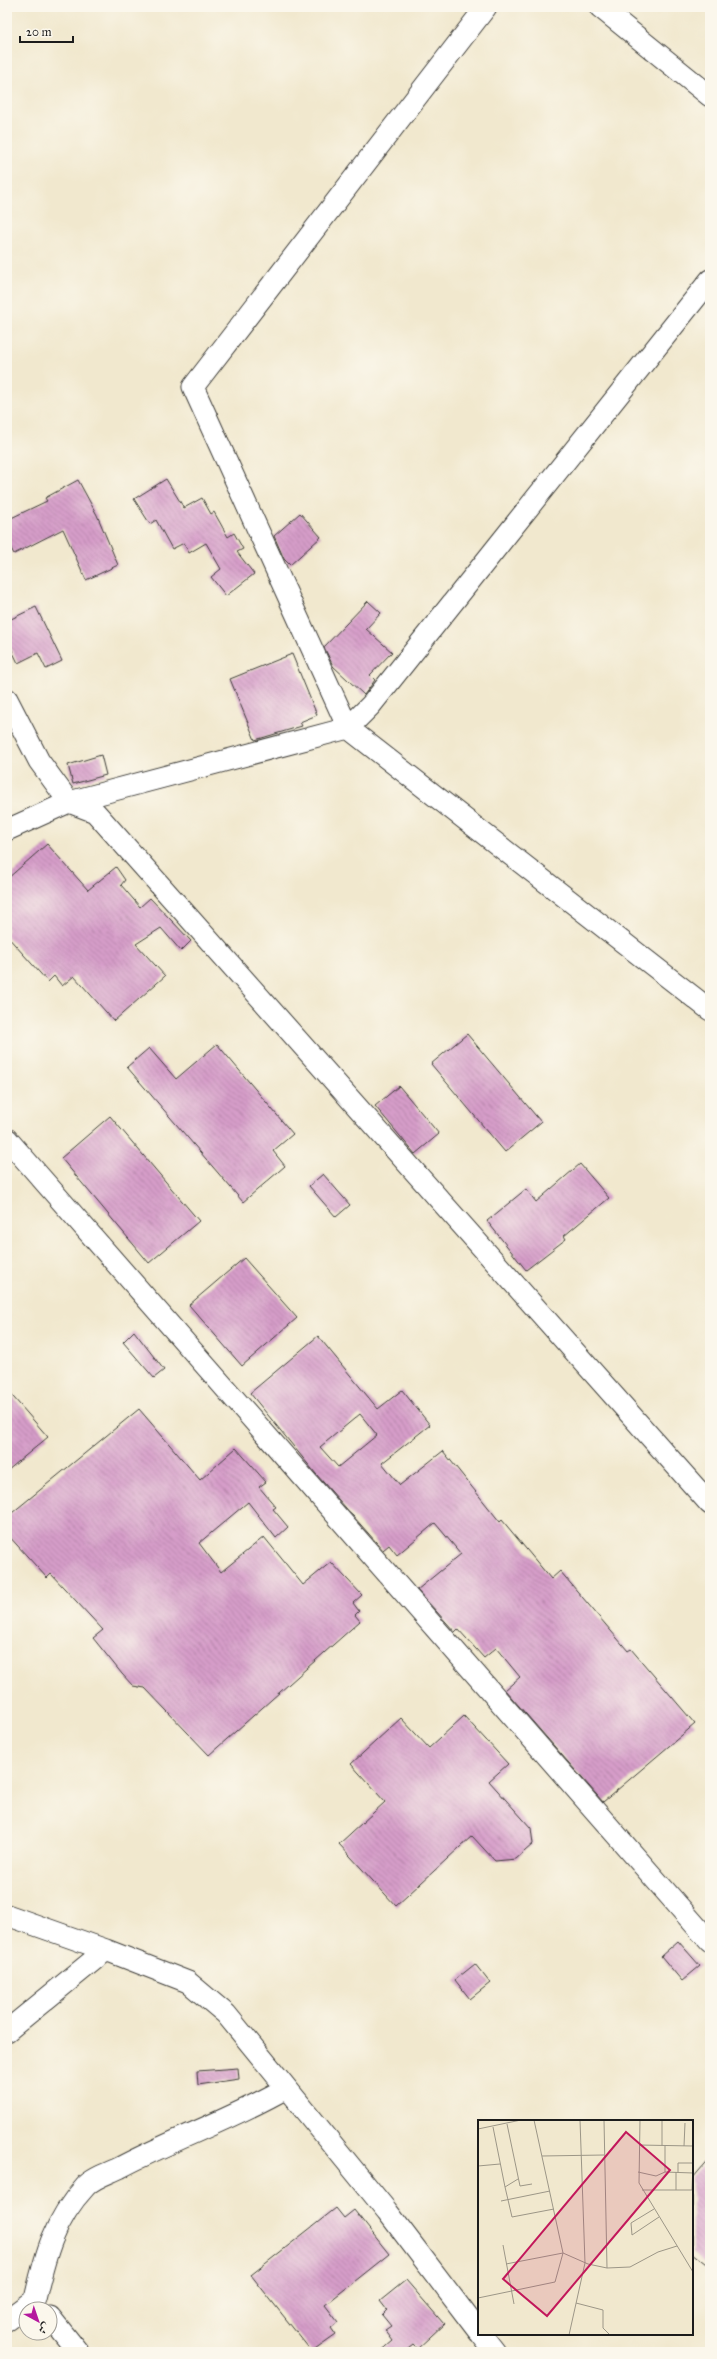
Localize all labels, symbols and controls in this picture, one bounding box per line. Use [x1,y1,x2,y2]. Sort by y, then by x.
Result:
scale bar [20,18,73,44]
text: 20 m [26,25,52,39]
inset map [478,2120,693,2335]
north arrow [18,2301,58,2341]
text: ش [36,2320,52,2337]

